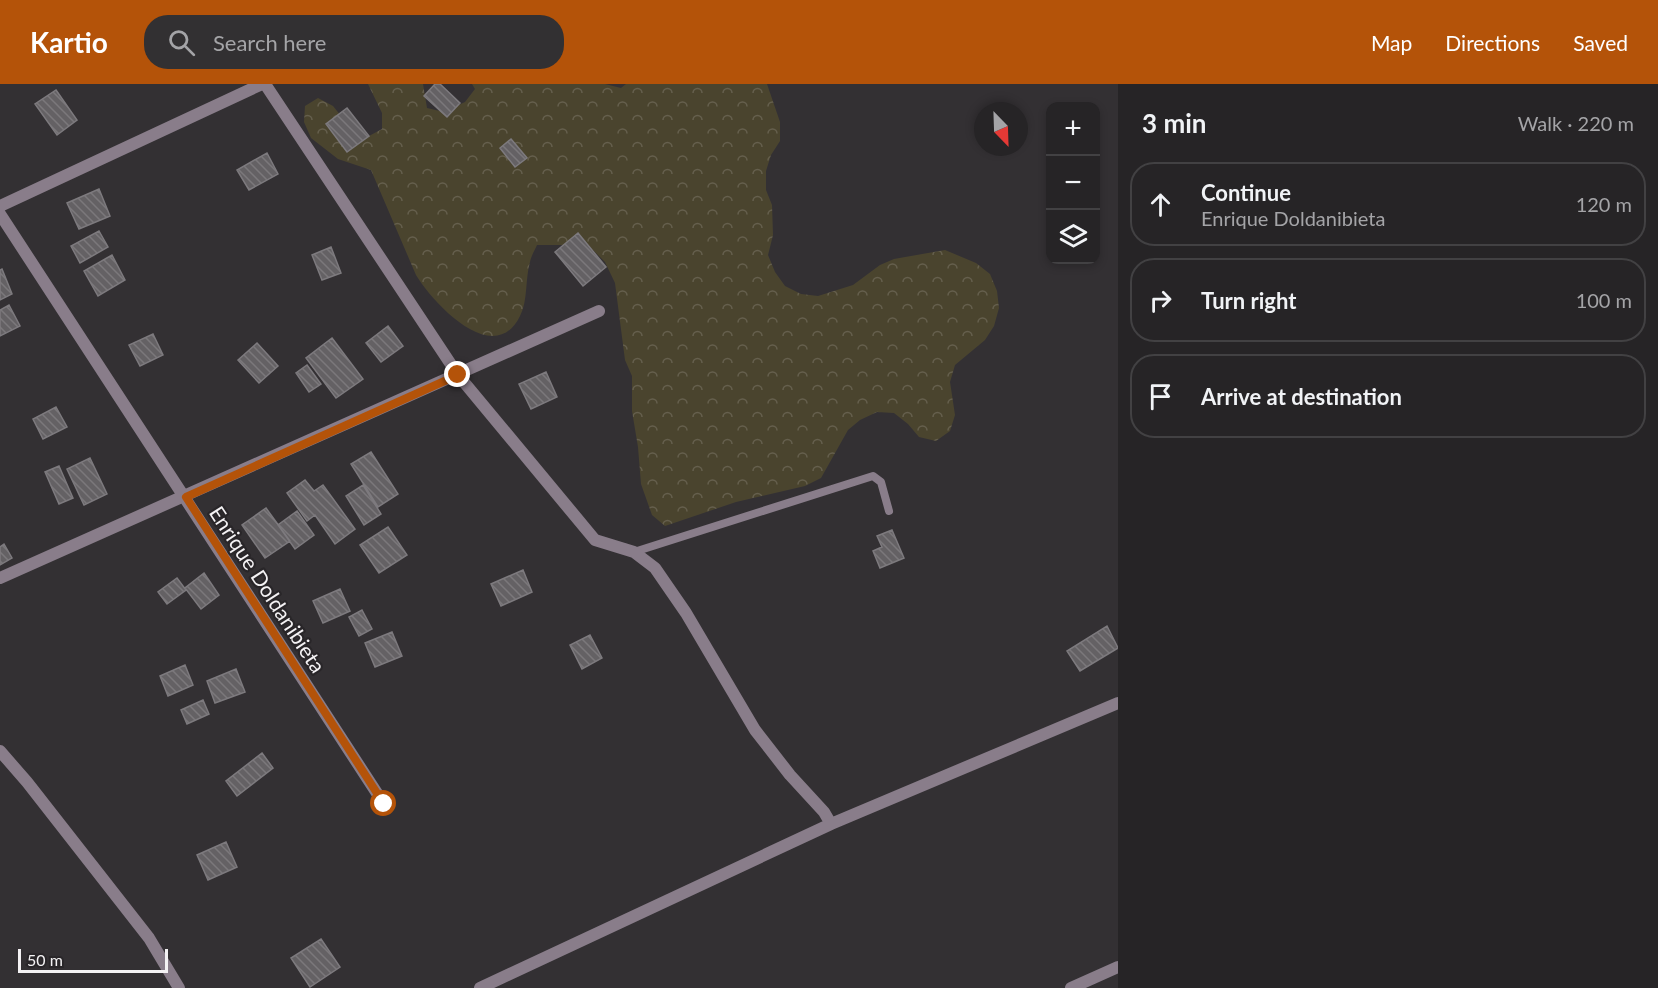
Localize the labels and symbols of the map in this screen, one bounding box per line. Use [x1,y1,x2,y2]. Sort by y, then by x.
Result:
north arrow [974,102,1028,156]
route end [444,361,470,387]
street label: Enrique Doldanibieta [205,501,331,677]
route start [370,790,396,816]
scale bar [18,946,168,974]

